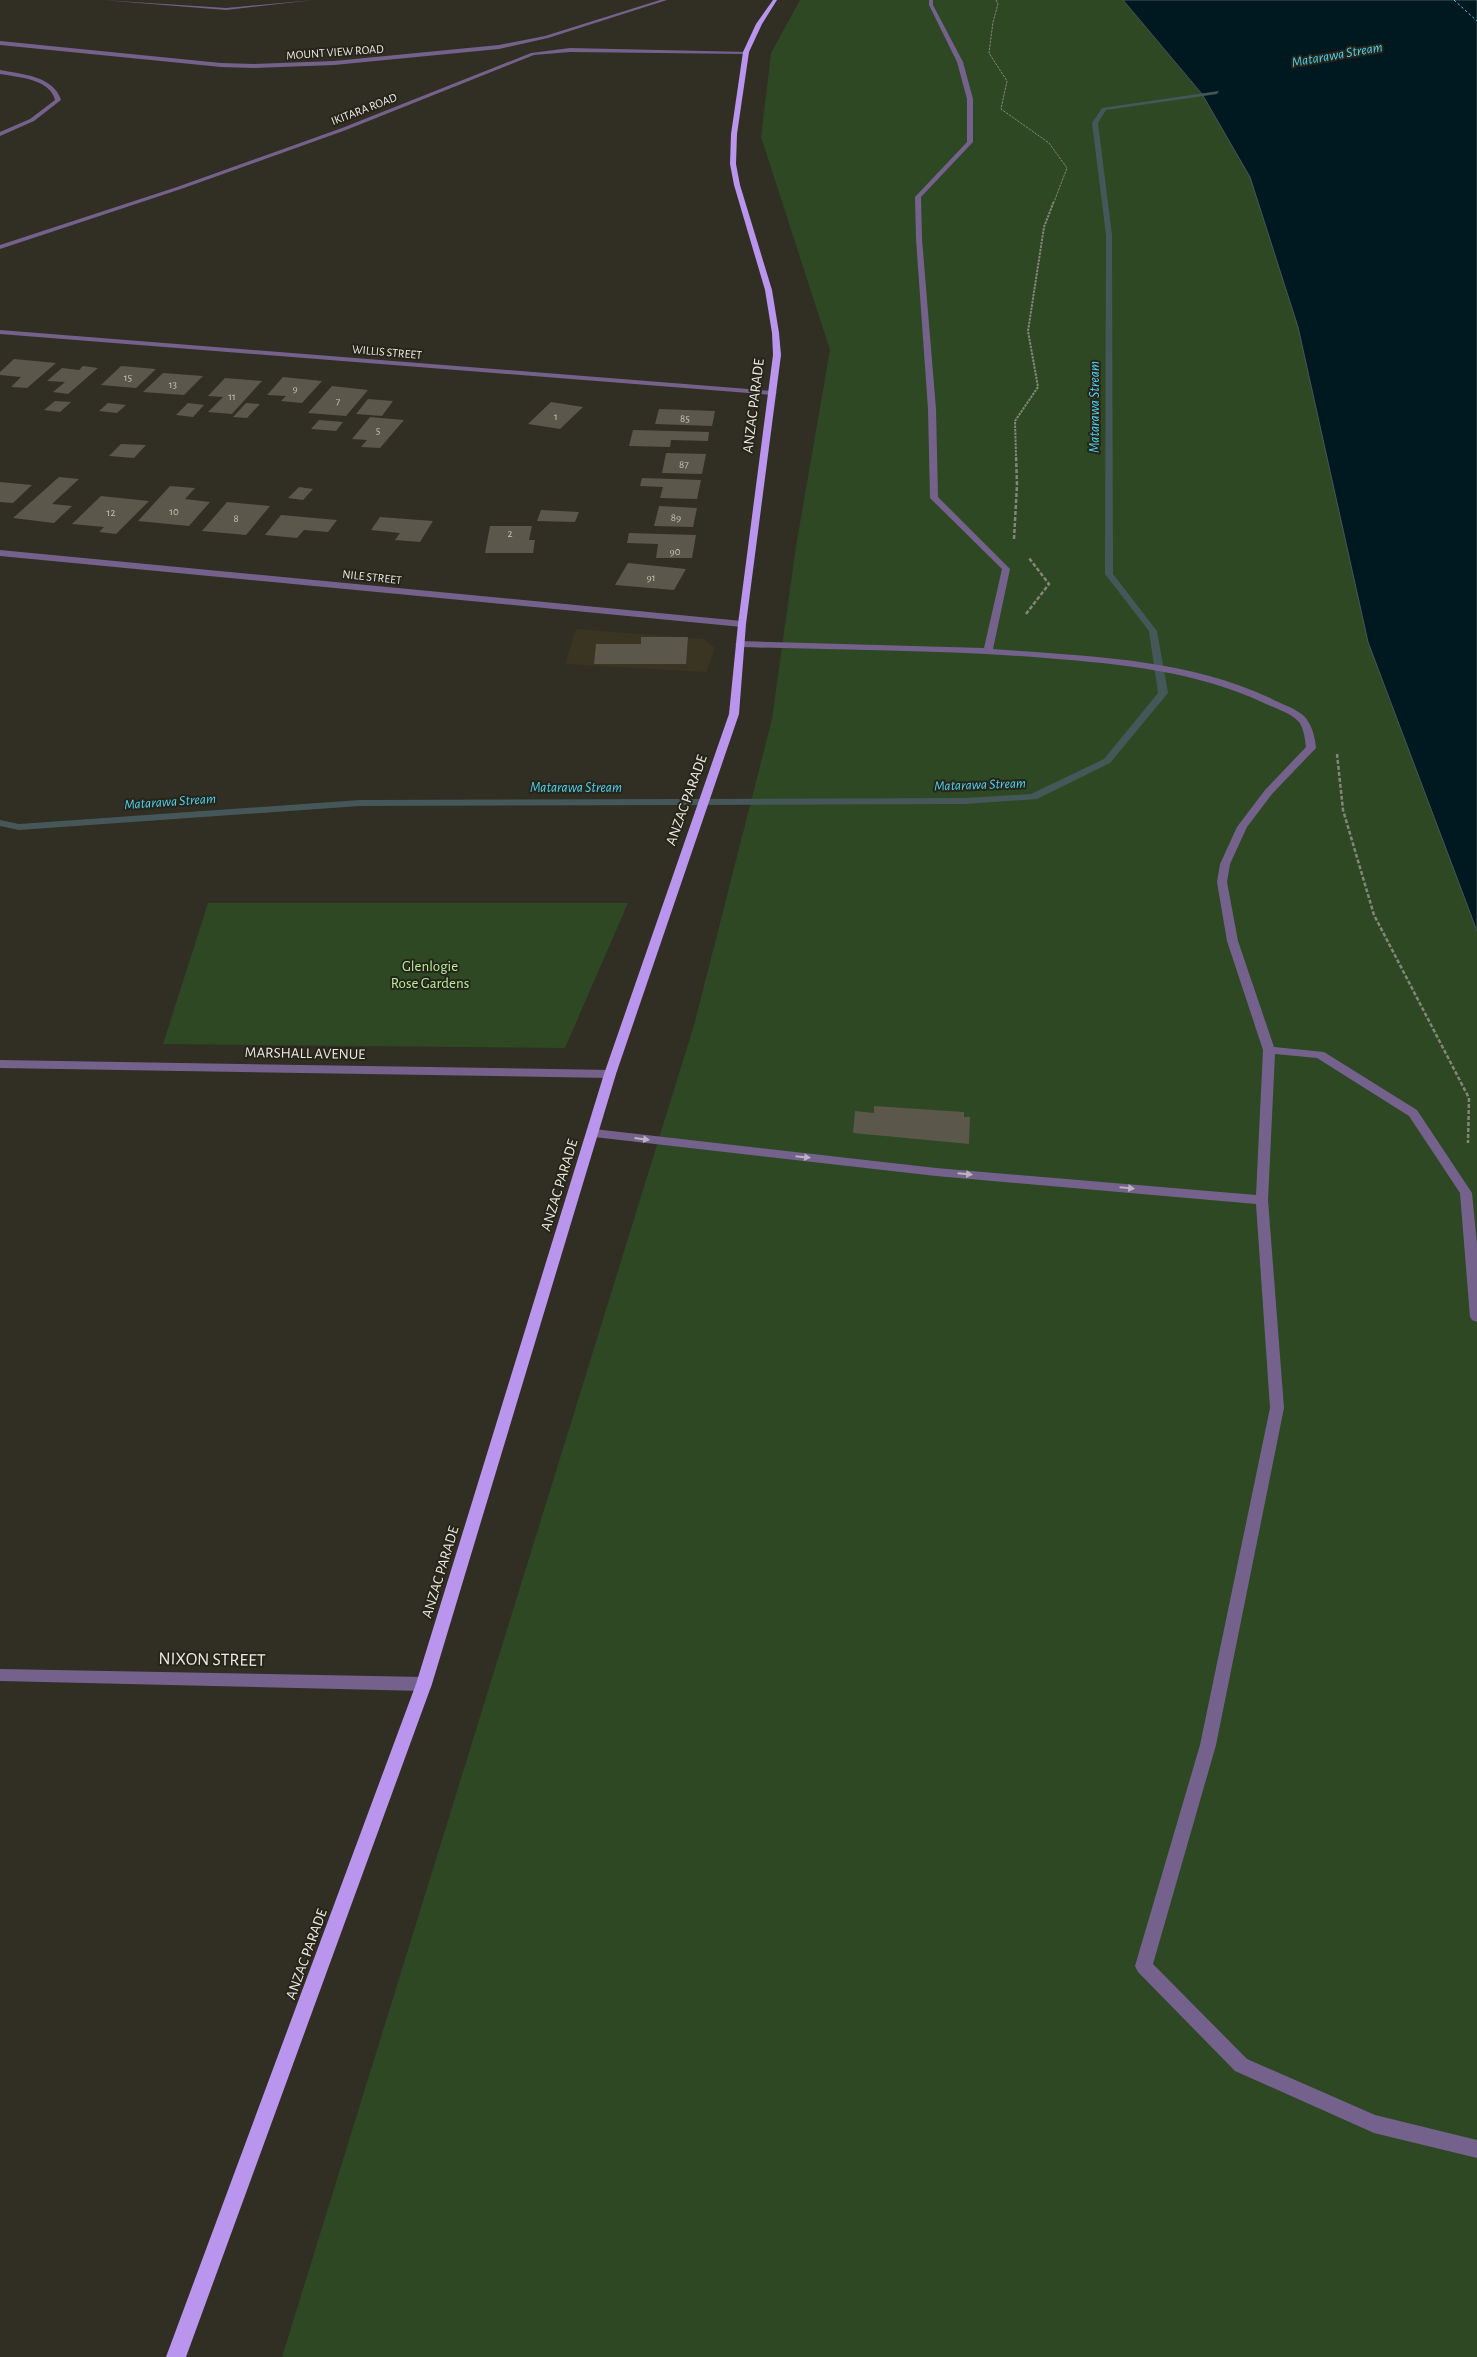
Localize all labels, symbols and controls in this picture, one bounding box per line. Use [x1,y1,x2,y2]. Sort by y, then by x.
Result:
water label: Matarawa Stream [1291,40,1384,70]
street label: MOUNT VIEW ROAD [286,43,384,61]
street label: IKITARA ROAD [330,91,399,127]
street label: WILLIS STREET [351,343,423,361]
street label: ANZAC PARADE [740,358,767,454]
water label: Matarawa Stream [1088,361,1102,453]
house number: 15 [124,372,133,383]
house number: 13 [169,379,178,390]
house number: 9 [292,383,298,394]
house number: 11 [228,391,236,402]
house number: 7 [336,396,341,407]
house number: 1 [554,411,558,422]
house number: 85 [680,413,690,424]
house number: 5 [376,425,381,436]
house number: 87 [679,459,689,470]
house number: 10 [169,506,179,517]
house number: 12 [107,507,115,518]
house number: 89 [671,512,681,523]
house number: 8 [233,513,239,524]
house number: 2 [507,528,513,539]
house number: 90 [670,546,681,557]
street label: NILE STREET [342,568,402,586]
house number: 91 [647,572,655,583]
street label: ANZAC PARADE [663,753,710,847]
water label: Matarawa Stream [934,776,1026,794]
water label: Matarawa Stream [530,781,622,795]
water label: Matarawa Stream [124,792,216,812]
park label: Glenlogie Rose Gardens [391,959,469,991]
street label: MARSHALL AVENUE [245,1045,365,1062]
one-way arrow [634,1135,650,1143]
street label: ANZAC PARADE [538,1137,581,1233]
one-way arrow [796,1153,812,1161]
one-way arrow [957,1170,973,1178]
one-way arrow [1119,1184,1135,1192]
street label: ANZAC PARADE [419,1524,462,1620]
street label: NIXON STREET [158,1650,266,1670]
street label: ANZAC PARADE [283,1907,330,2001]

